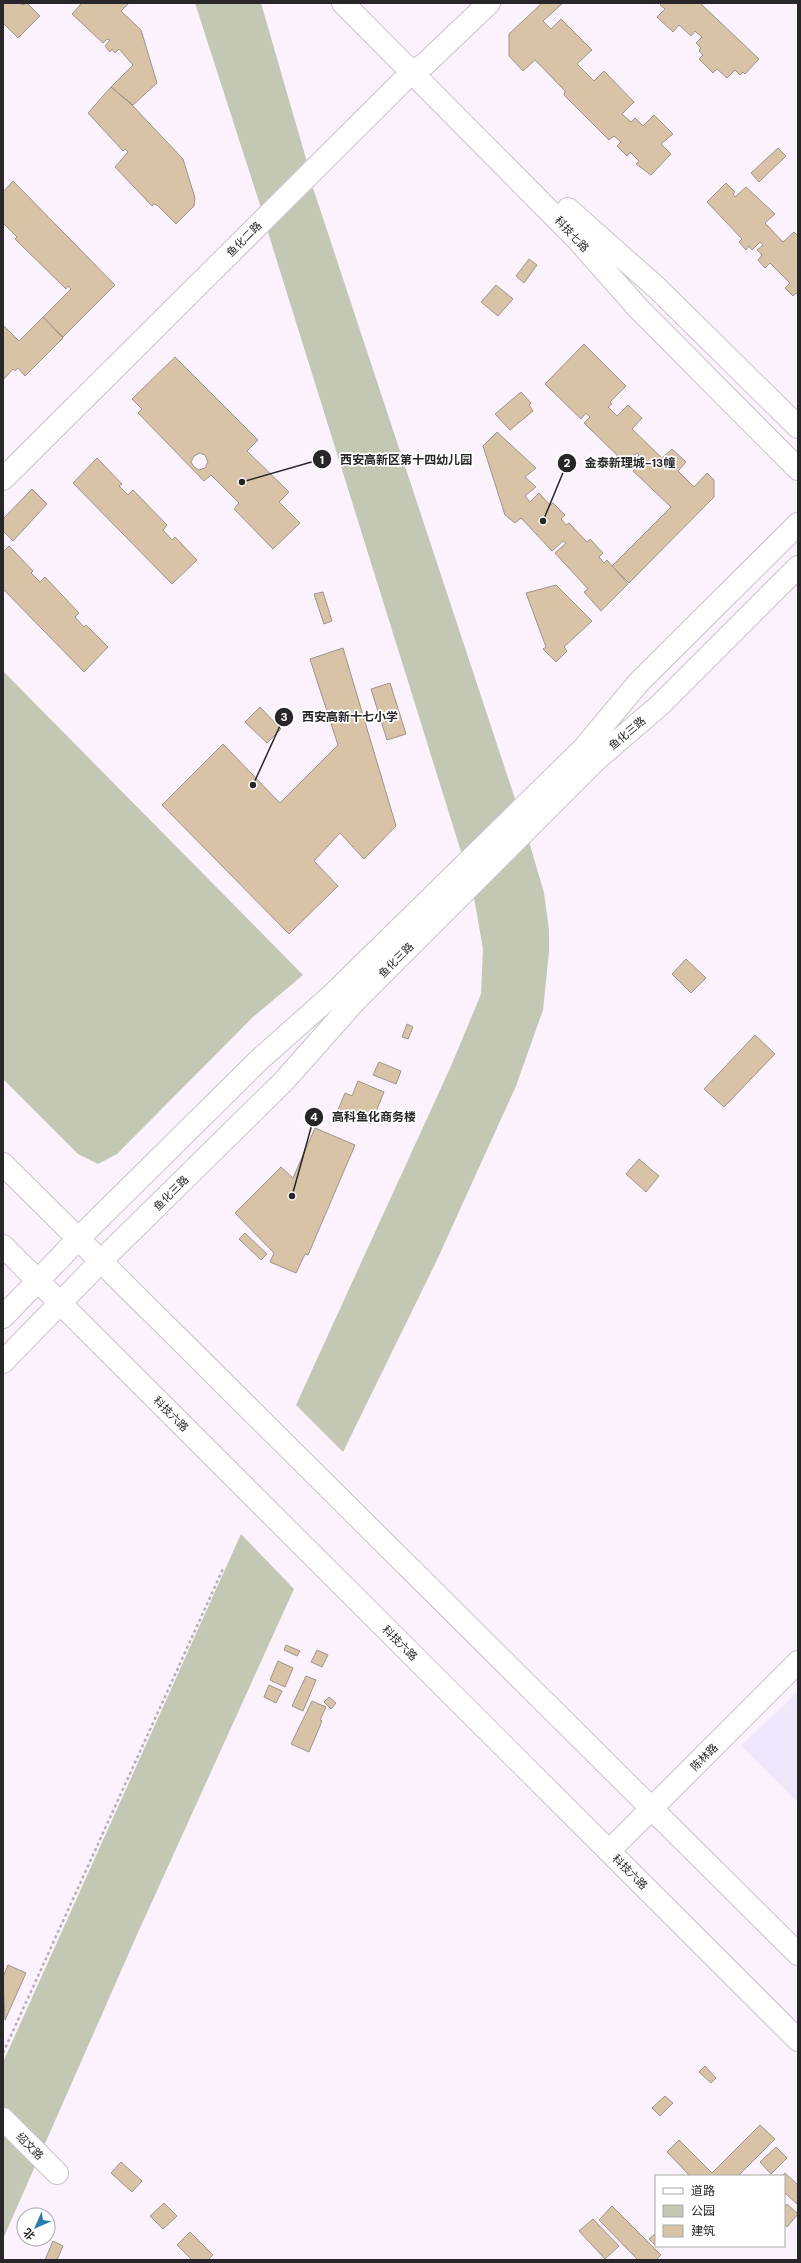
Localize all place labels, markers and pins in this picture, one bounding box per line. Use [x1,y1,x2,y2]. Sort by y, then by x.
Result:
callout: 西安高新区第十四幼儿园 [312,447,480,471]
callout: 金泰新理城-13幢 [557,451,683,475]
callout: 西安高新十七小学 [274,705,406,729]
callout: 高科鱼化商务楼 [304,1105,424,1129]

